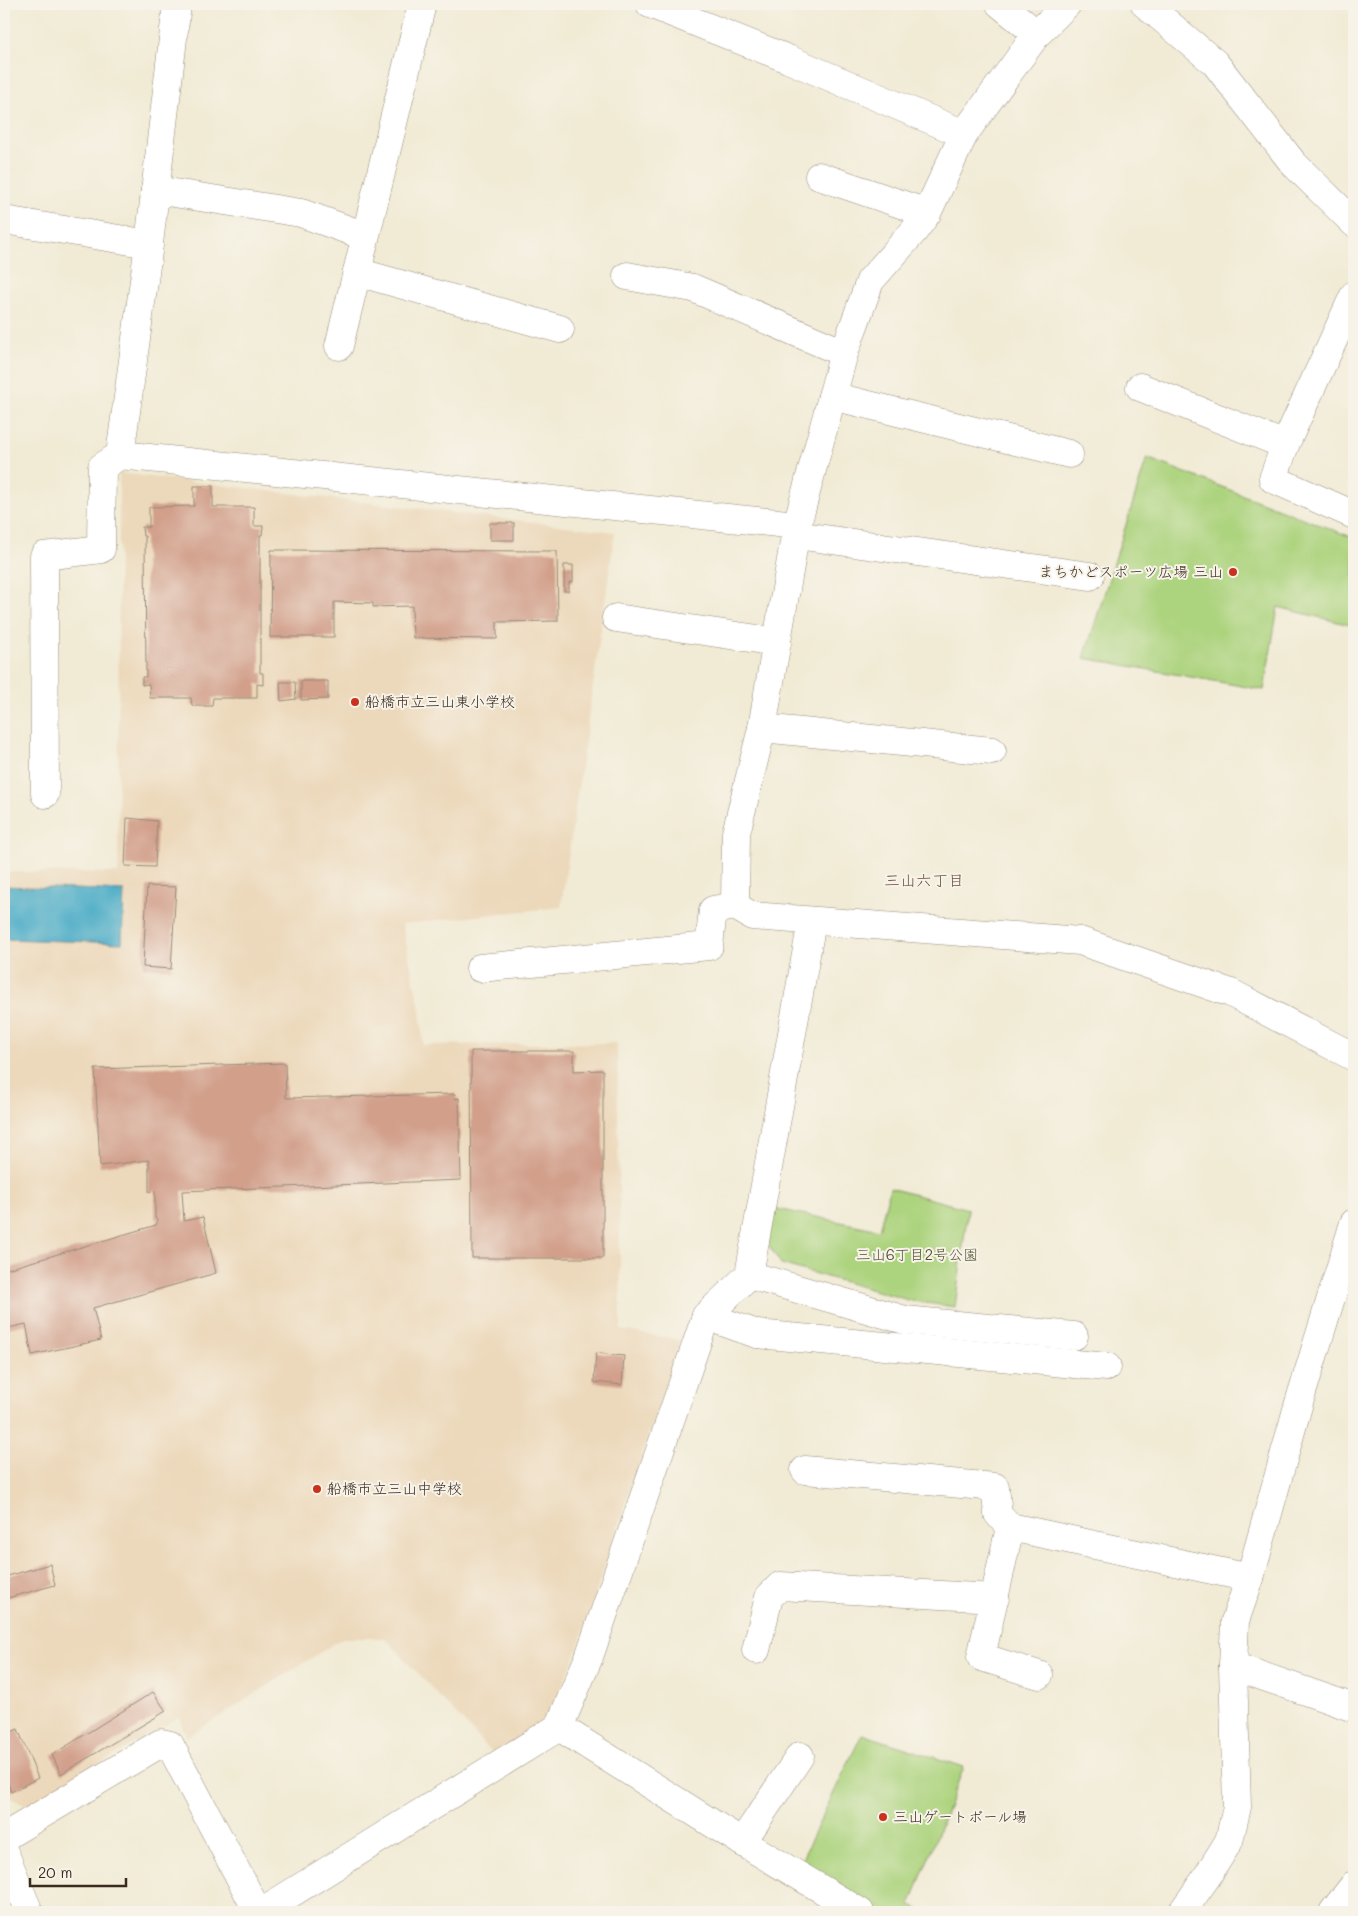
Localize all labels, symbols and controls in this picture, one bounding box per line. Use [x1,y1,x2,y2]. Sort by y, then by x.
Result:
place label: まちかどスポーツ広場 三山 [1038,561,1223,581]
marker: まちかどスポーツ広場 三山 [1227,566,1239,578]
place label: 船橋市立三山東小学校 [365,691,515,711]
marker: 船橋市立三山東小学校 [349,696,361,708]
district label: 三山六丁目 [884,869,964,890]
park label: 三山6丁目2号公園 [856,1244,978,1264]
place label: 船橋市立三山中学校 [327,1478,462,1498]
marker: 船橋市立三山中学校 [311,1483,323,1495]
place label: 三山ゲートボール場 [893,1806,1027,1826]
marker: 三山ゲートボール場 [877,1811,889,1823]
scale bar [30,1856,126,1888]
text: 20 m [38,1862,72,1882]

